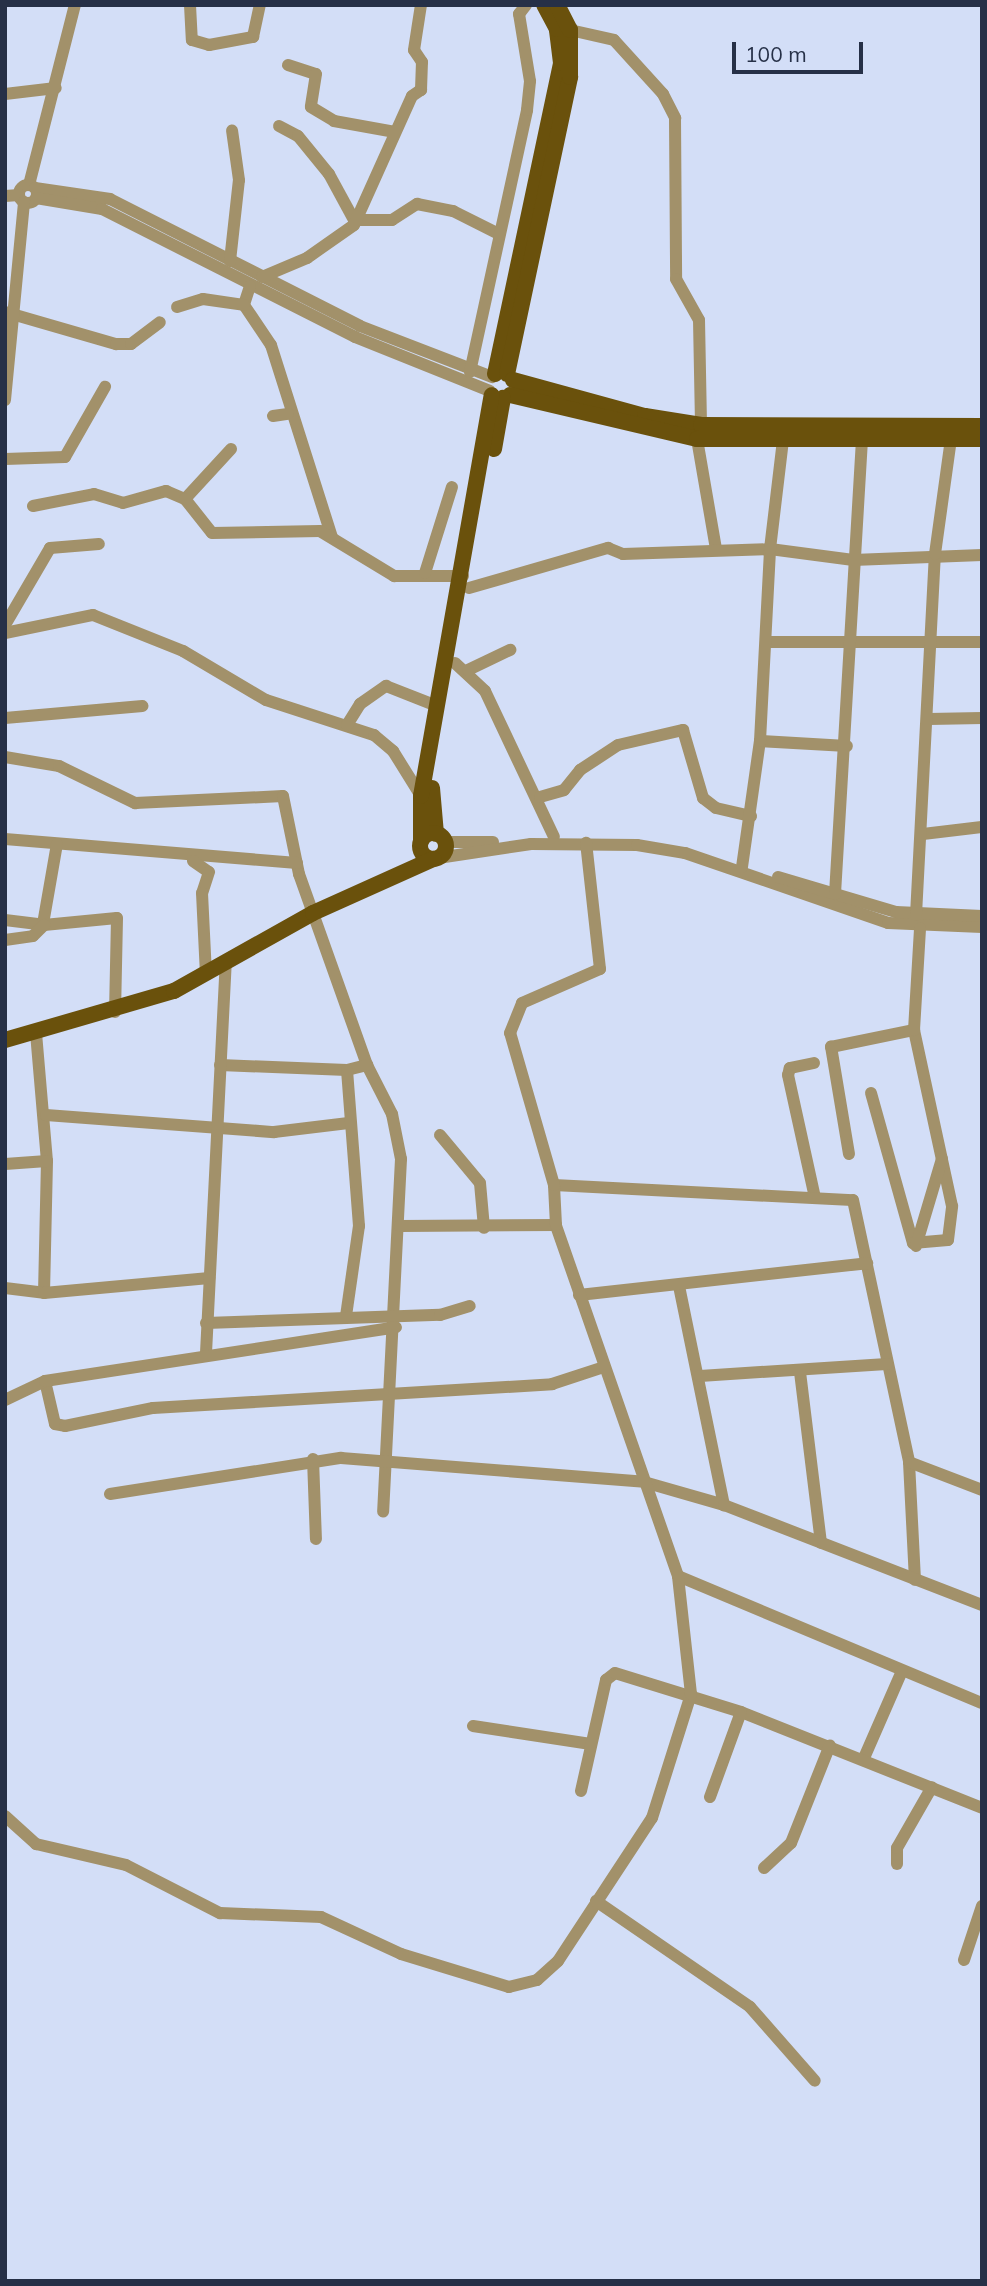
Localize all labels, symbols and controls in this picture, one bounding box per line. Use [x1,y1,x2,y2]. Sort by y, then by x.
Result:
scale bar [735,28,866,72]
text: 100 m [745,41,807,67]

